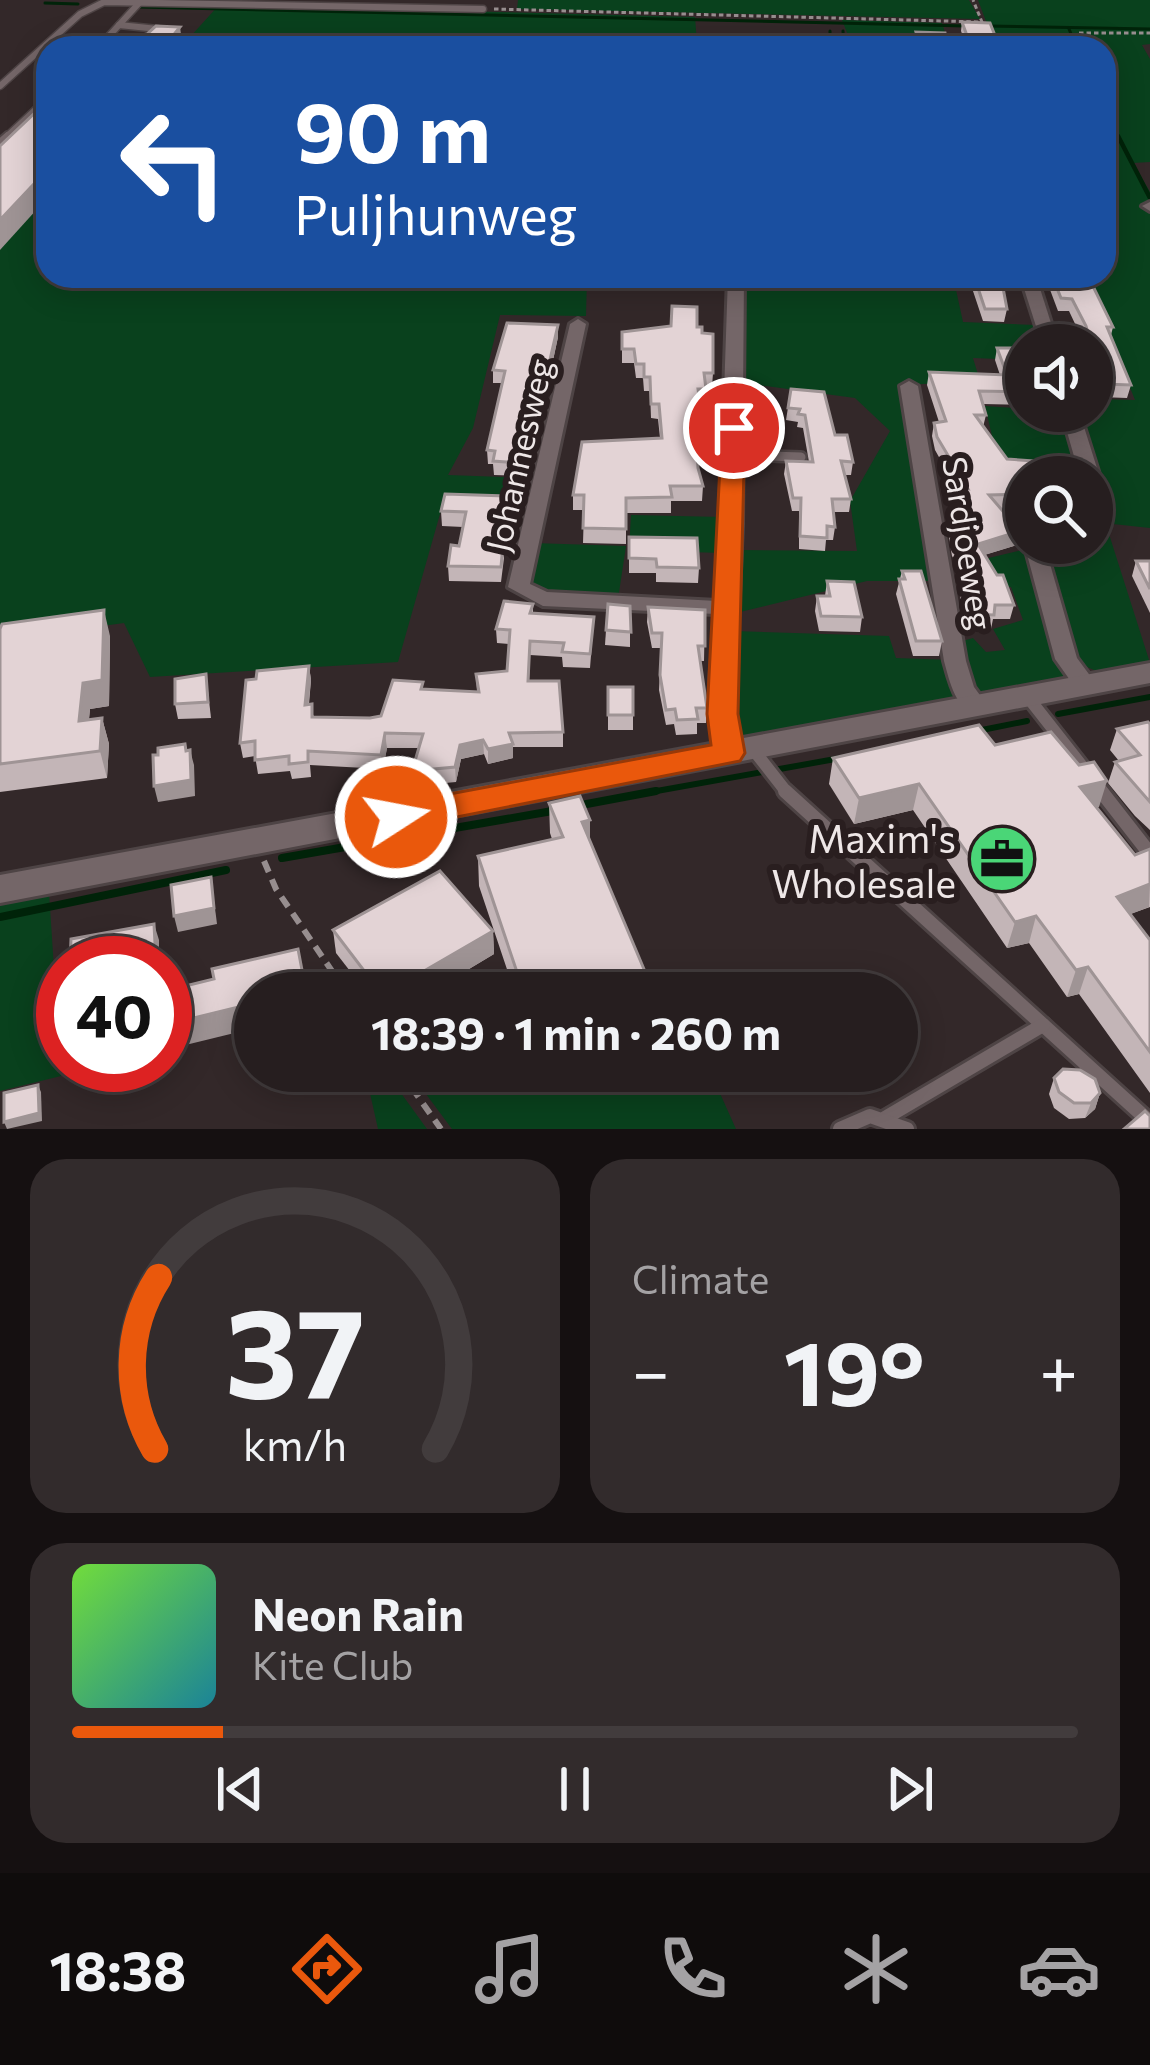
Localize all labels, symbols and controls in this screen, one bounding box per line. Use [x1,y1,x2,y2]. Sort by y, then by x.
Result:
text: 90 m [294,78,491,180]
icon: left [96,84,252,240]
text: Puljhunweg [294,180,577,246]
map controls [1005,324,1113,564]
button: sound [1005,324,1113,432]
street label: Johannesweg [476,355,560,555]
pin [683,377,785,479]
icon: arrive [701,395,767,461]
street label: Sardjoeweg [935,454,1003,633]
button: search [1005,456,1113,564]
position arrow [333,754,459,880]
place label: Maxim's Wholesale [771,813,956,906]
office icon: Maxim's Wholesale [967,824,1037,894]
speed limit sign: 40 [36,936,192,1092]
text: 18:39 · 1 min · 260 m [371,1004,781,1059]
text: Climate [632,1254,769,1302]
text: 37 [225,1271,365,1424]
text: 19° [784,1314,925,1425]
text: − [632,1329,670,1410]
text: + [1039,1329,1078,1410]
text: km/h [243,1417,347,1470]
text: Neon Rain [252,1585,464,1640]
text: Kite Club [252,1640,413,1688]
icon: previous [207,1756,273,1822]
icon: pause [542,1756,608,1822]
icon: next [877,1756,943,1822]
icon: directions [285,1927,369,2011]
icon: music [468,1927,552,2011]
icon: phone [651,1927,735,2011]
icon: climate [834,1927,918,2011]
icon: car [1017,1927,1101,2011]
text: 18:38 [49,1936,186,2002]

